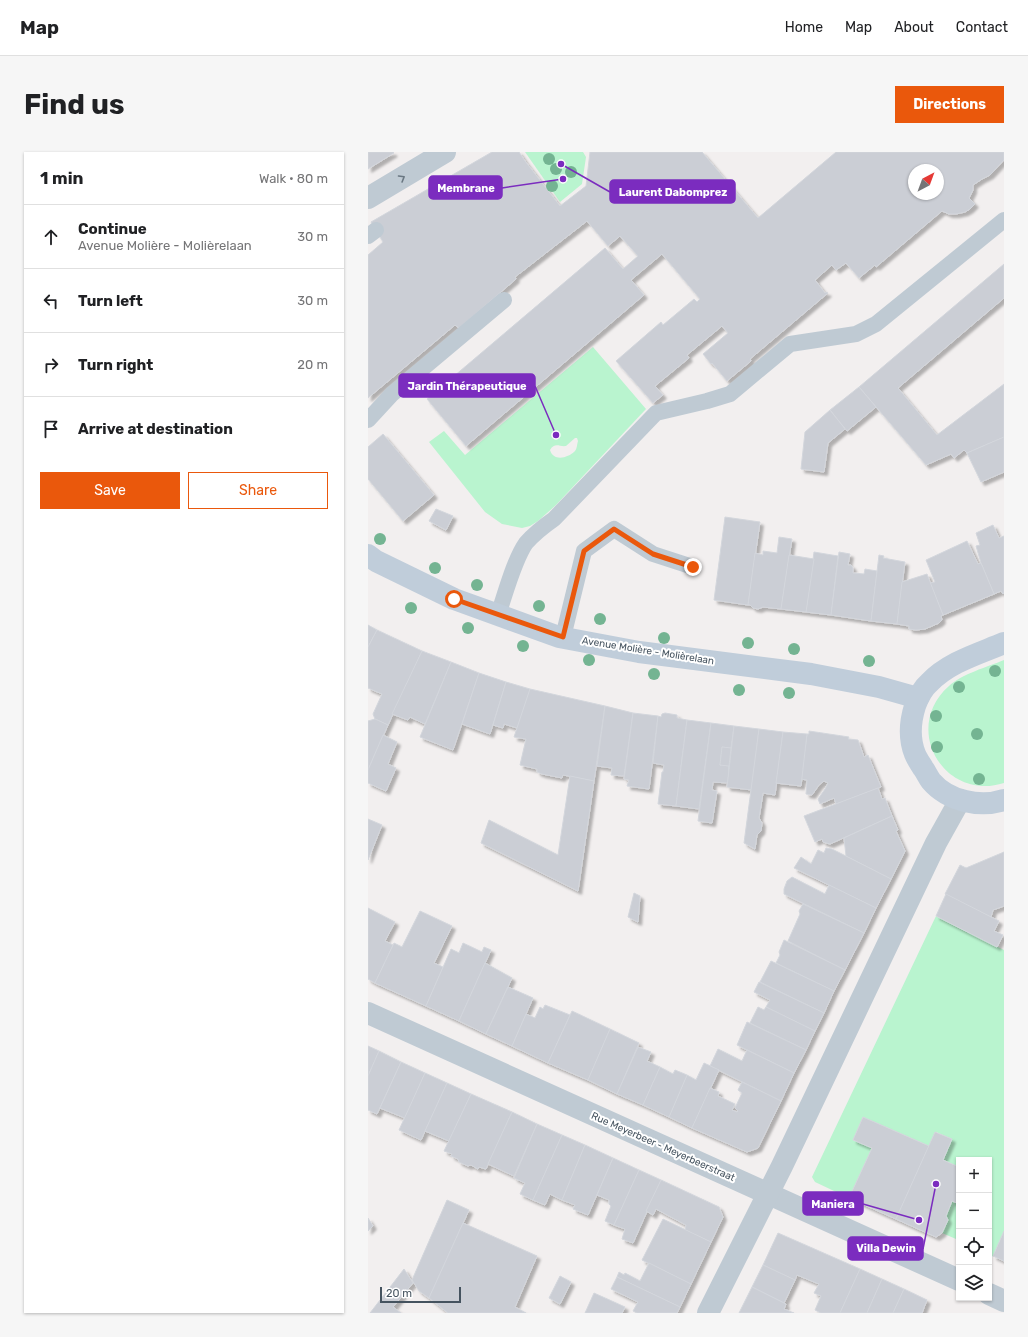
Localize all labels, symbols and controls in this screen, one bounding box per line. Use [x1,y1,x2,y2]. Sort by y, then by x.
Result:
text: Map [20,16,59,39]
text: Home [785,19,823,36]
text: Map [845,19,872,36]
text: About [894,19,934,36]
text: Contact [956,19,1008,36]
button: Directions [895,86,1004,123]
text: Find us [24,88,124,121]
north arrow [908,164,944,200]
text: 1 min [40,168,83,188]
text: Walk · 80 m [259,171,328,186]
one-way arrow [398,175,405,182]
callout: Membrane [429,176,502,199]
callout: Laurent Dabomprez [610,180,735,203]
text: Membrane [437,182,495,195]
text: Laurent Dabomprez [619,186,727,199]
text: Continue [78,220,147,238]
icon: ahead [40,226,62,248]
text: 30 m [297,229,328,244]
text: Avenue Molière - Molièrelaan [78,238,252,253]
icon: left [40,290,62,312]
text: Turn left [78,292,143,310]
text: 30 m [297,293,328,308]
icon: right [40,354,62,376]
text: Turn right [78,356,153,374]
text: 20 m [297,357,328,372]
callout: Jardin Thérapeutique [399,374,535,397]
text: Jardin Thérapeutique [407,380,527,393]
icon: arrive [40,418,62,440]
text: Arrive at destination [78,420,233,438]
button: Save [40,472,180,509]
button: Share [188,472,328,509]
route end [684,558,702,576]
route start [445,590,463,608]
street label: Avenue Molière - Molièrelaan [581,635,715,667]
street label: Rue Meyerbeer - Meyerbeerstraat [589,1110,737,1184]
map controls [956,1157,992,1301]
button: + [956,1157,992,1193]
callout: Maniera [803,1192,863,1215]
button: − [956,1193,992,1229]
text: Maniera [811,1198,855,1211]
button: locate [956,1229,992,1265]
callout: Villa Dewin [848,1237,923,1260]
text: Villa Dewin [856,1242,916,1255]
button: layers [956,1265,992,1301]
scale bar [380,1285,461,1304]
text: 20 m [386,1287,412,1300]

